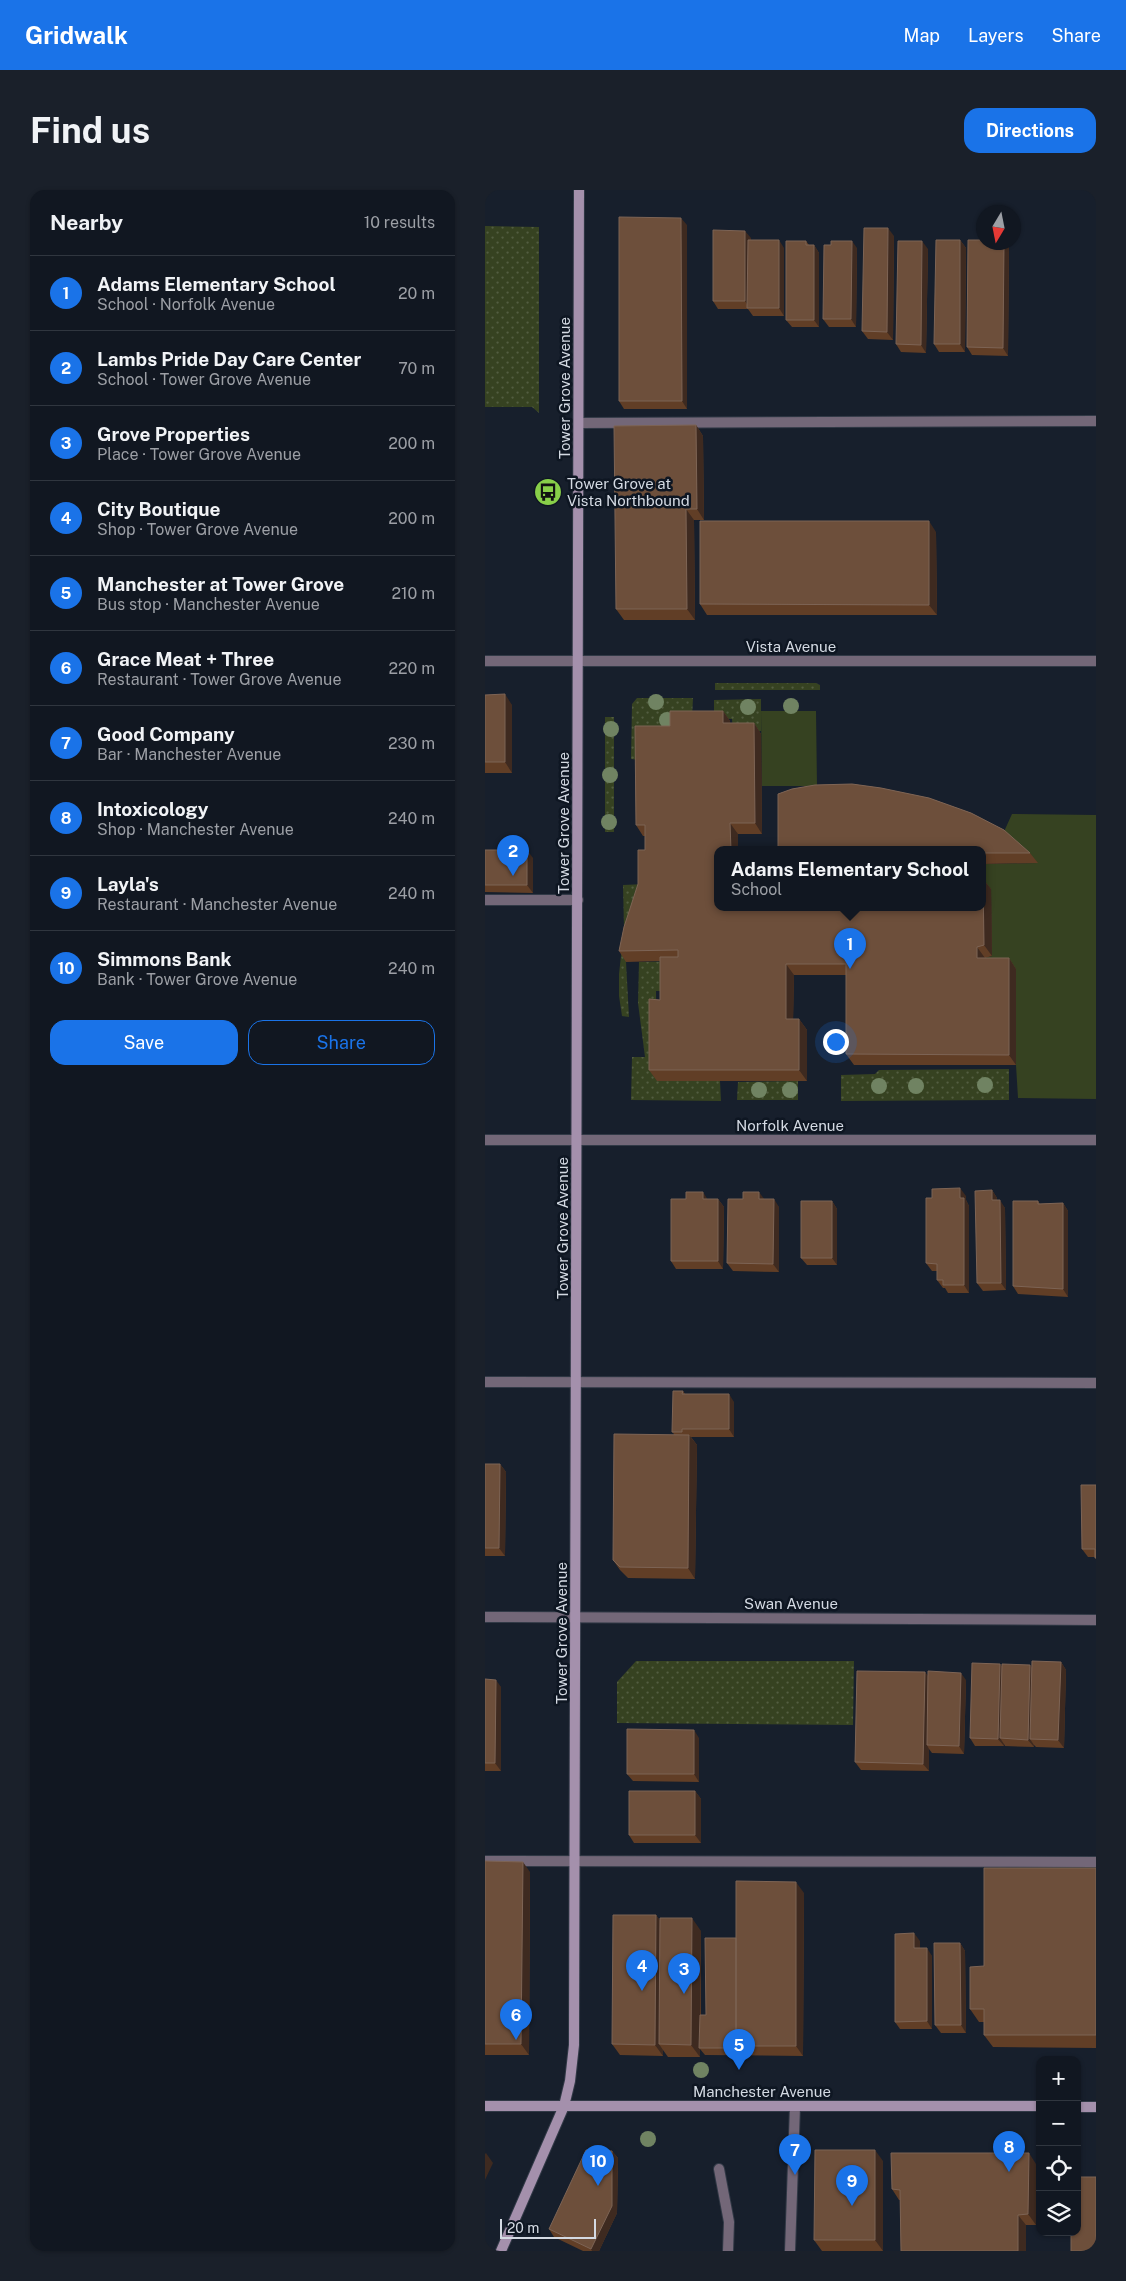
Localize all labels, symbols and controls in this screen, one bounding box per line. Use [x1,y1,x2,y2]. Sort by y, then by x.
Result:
text: Gridwalk [25,21,128,49]
text: Map [904,25,940,46]
text: Layers [968,25,1024,46]
text: Share [1052,25,1101,46]
button: Directions [964,108,1096,153]
text: Find us [30,110,150,151]
north arrow [976,205,1021,250]
text: Nearby [50,210,123,235]
text: 10 results [364,213,435,232]
text: Adams Elementary School [97,273,336,295]
text: 1 [63,284,69,303]
text: 20 m [398,284,435,303]
text: School · Norfolk Avenue [97,295,275,314]
street label: Tower Grove Avenue [556,317,573,459]
text: Lambs Pride Day Care Center [97,348,361,370]
text: 2 [61,359,71,378]
text: 70 m [398,359,435,378]
text: School · Tower Grove Avenue [97,370,311,389]
text: Grove Properties [97,423,250,445]
text: 3 [61,434,71,453]
text: 200 m [388,434,435,453]
text: Place · Tower Grove Avenue [97,445,301,464]
place label: Tower Grove at Vista Northbound [567,475,690,509]
bus stop icon: Tower Grove at Vista Northbound [533,477,563,507]
text: City Boutique [97,498,221,520]
text: 4 [61,509,71,528]
text: 200 m [388,509,435,528]
text: Shop · Tower Grove Avenue [97,520,298,539]
text: Manchester at Tower Grove [97,573,344,595]
text: 5 [61,584,71,603]
text: 210 m [391,584,435,603]
text: Bus stop · Manchester Avenue [97,595,320,614]
street label: Vista Avenue [746,638,836,655]
text: Grace Meat + Three [97,648,274,670]
text: 6 [61,659,71,678]
text: 220 m [388,659,435,678]
text: Restaurant · Tower Grove Avenue [97,670,341,689]
text: Good Company [97,723,235,745]
text: 7 [61,734,71,753]
text: 230 m [388,734,435,753]
text: Bar · Manchester Avenue [97,745,281,764]
street label: Tower Grove Avenue [555,752,572,894]
text: Intoxicology [97,798,208,820]
text: 8 [61,809,71,828]
text: 240 m [388,809,435,828]
text: Shop · Manchester Avenue [97,820,294,839]
pin: 2 [497,835,529,876]
popup [714,846,986,911]
text: Adams Elementary School [731,858,969,880]
text: Layla's [97,873,159,895]
text: School [731,880,782,899]
text: 9 [61,884,71,903]
text: 240 m [388,884,435,903]
text: Restaurant · Manchester Avenue [97,895,337,914]
pin: 1 [834,928,866,969]
text: Simmons Bank [97,948,232,970]
text: 10 [57,959,75,978]
text: 240 m [388,959,435,978]
text: Bank · Tower Grove Avenue [97,970,297,989]
button: Save [50,1020,238,1065]
button: Share [248,1020,435,1065]
your location [823,1029,849,1055]
street label: Norfolk Avenue [736,1117,844,1134]
street label: Tower Grove Avenue [554,1157,571,1299]
street label: Tower Grove Avenue [553,1562,570,1704]
street label: Swan Avenue [744,1595,838,1612]
pin: 4 [626,1950,658,1991]
pin: 3 [668,1953,700,1994]
pin: 6 [500,1999,532,2040]
pin: 5 [723,2029,755,2070]
map controls [1036,2056,1081,2236]
button: + [1036,2056,1081,2101]
street label: Manchester Avenue [693,2083,831,2100]
button: − [1036,2101,1081,2146]
pin: 8 [993,2131,1025,2172]
pin: 7 [779,2134,811,2175]
pin: 10 [582,2145,614,2186]
button: locate [1036,2146,1081,2191]
pin: 9 [836,2165,868,2206]
button: layers [1036,2191,1081,2236]
scale bar [500,2216,596,2239]
text: 20 m [507,2220,539,2236]

